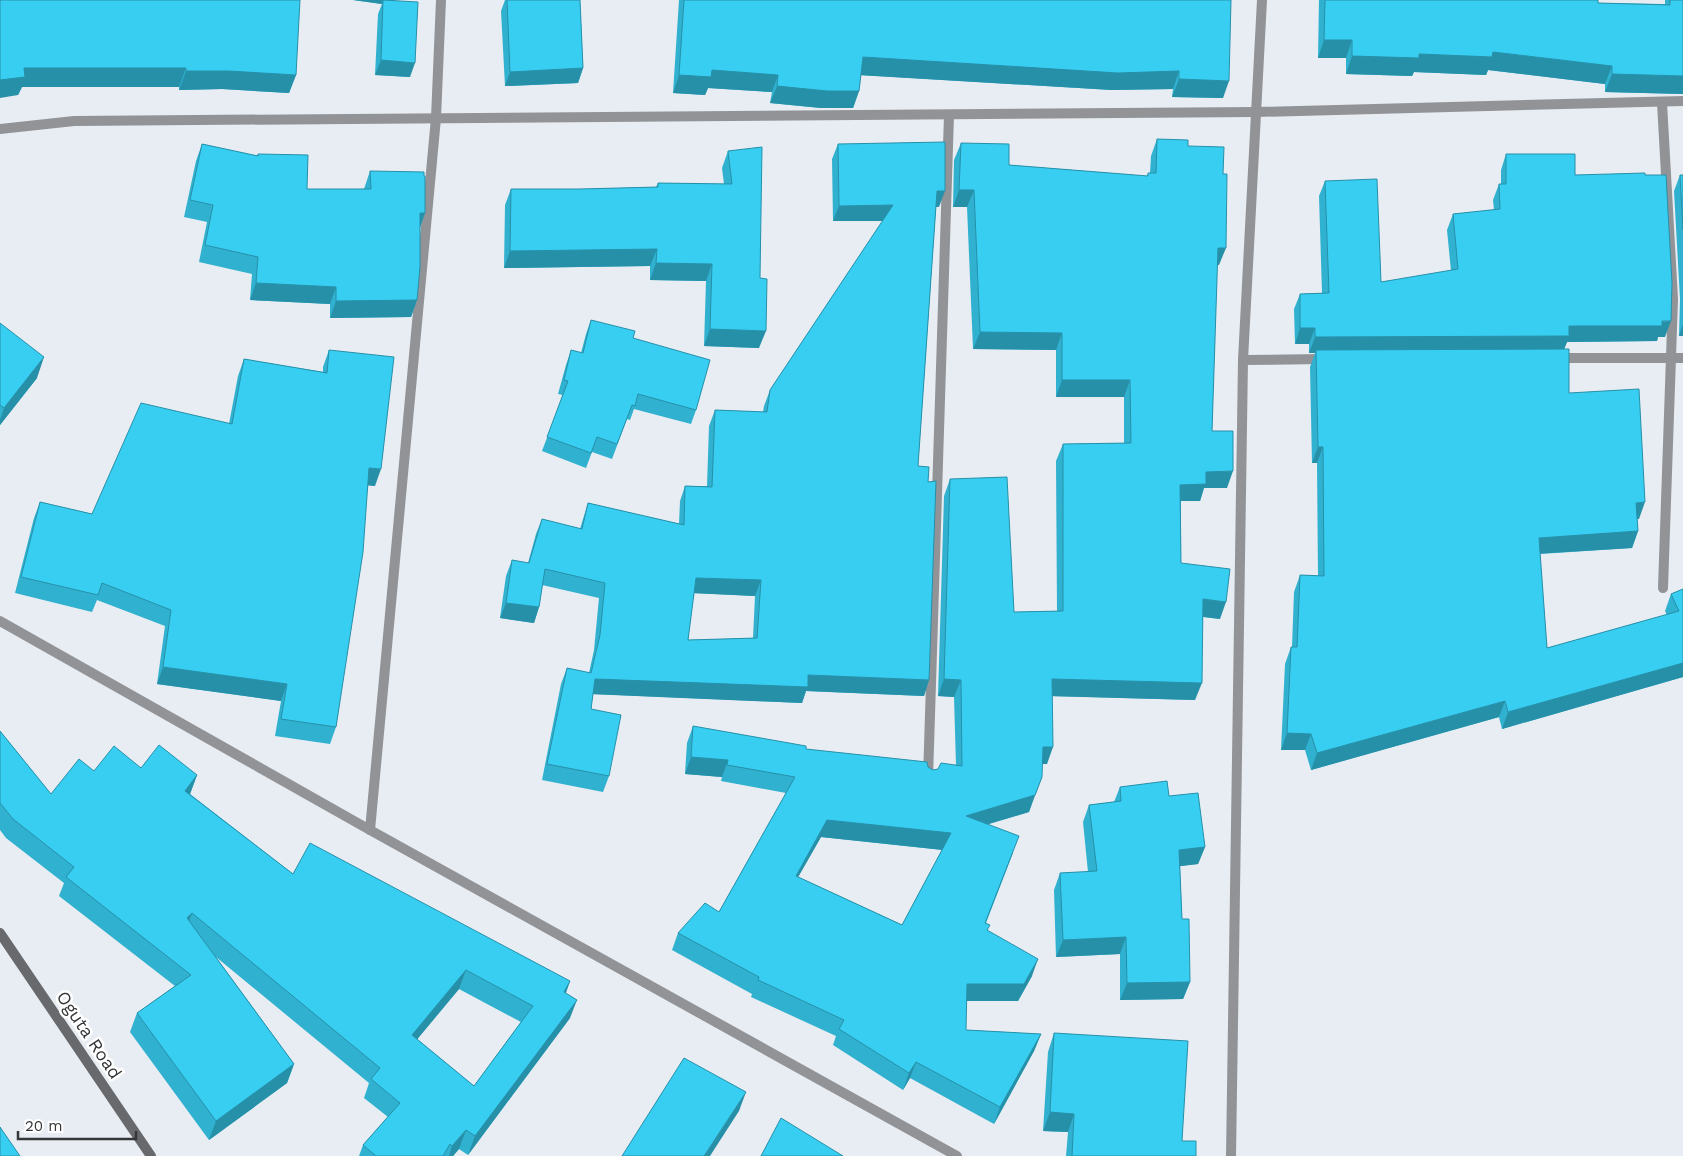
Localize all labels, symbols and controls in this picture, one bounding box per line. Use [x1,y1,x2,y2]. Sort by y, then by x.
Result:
street label: Oguta Road [52,987,127,1083]
scale bar [18,1108,135,1140]
text: 20 m [25,1117,63,1135]

